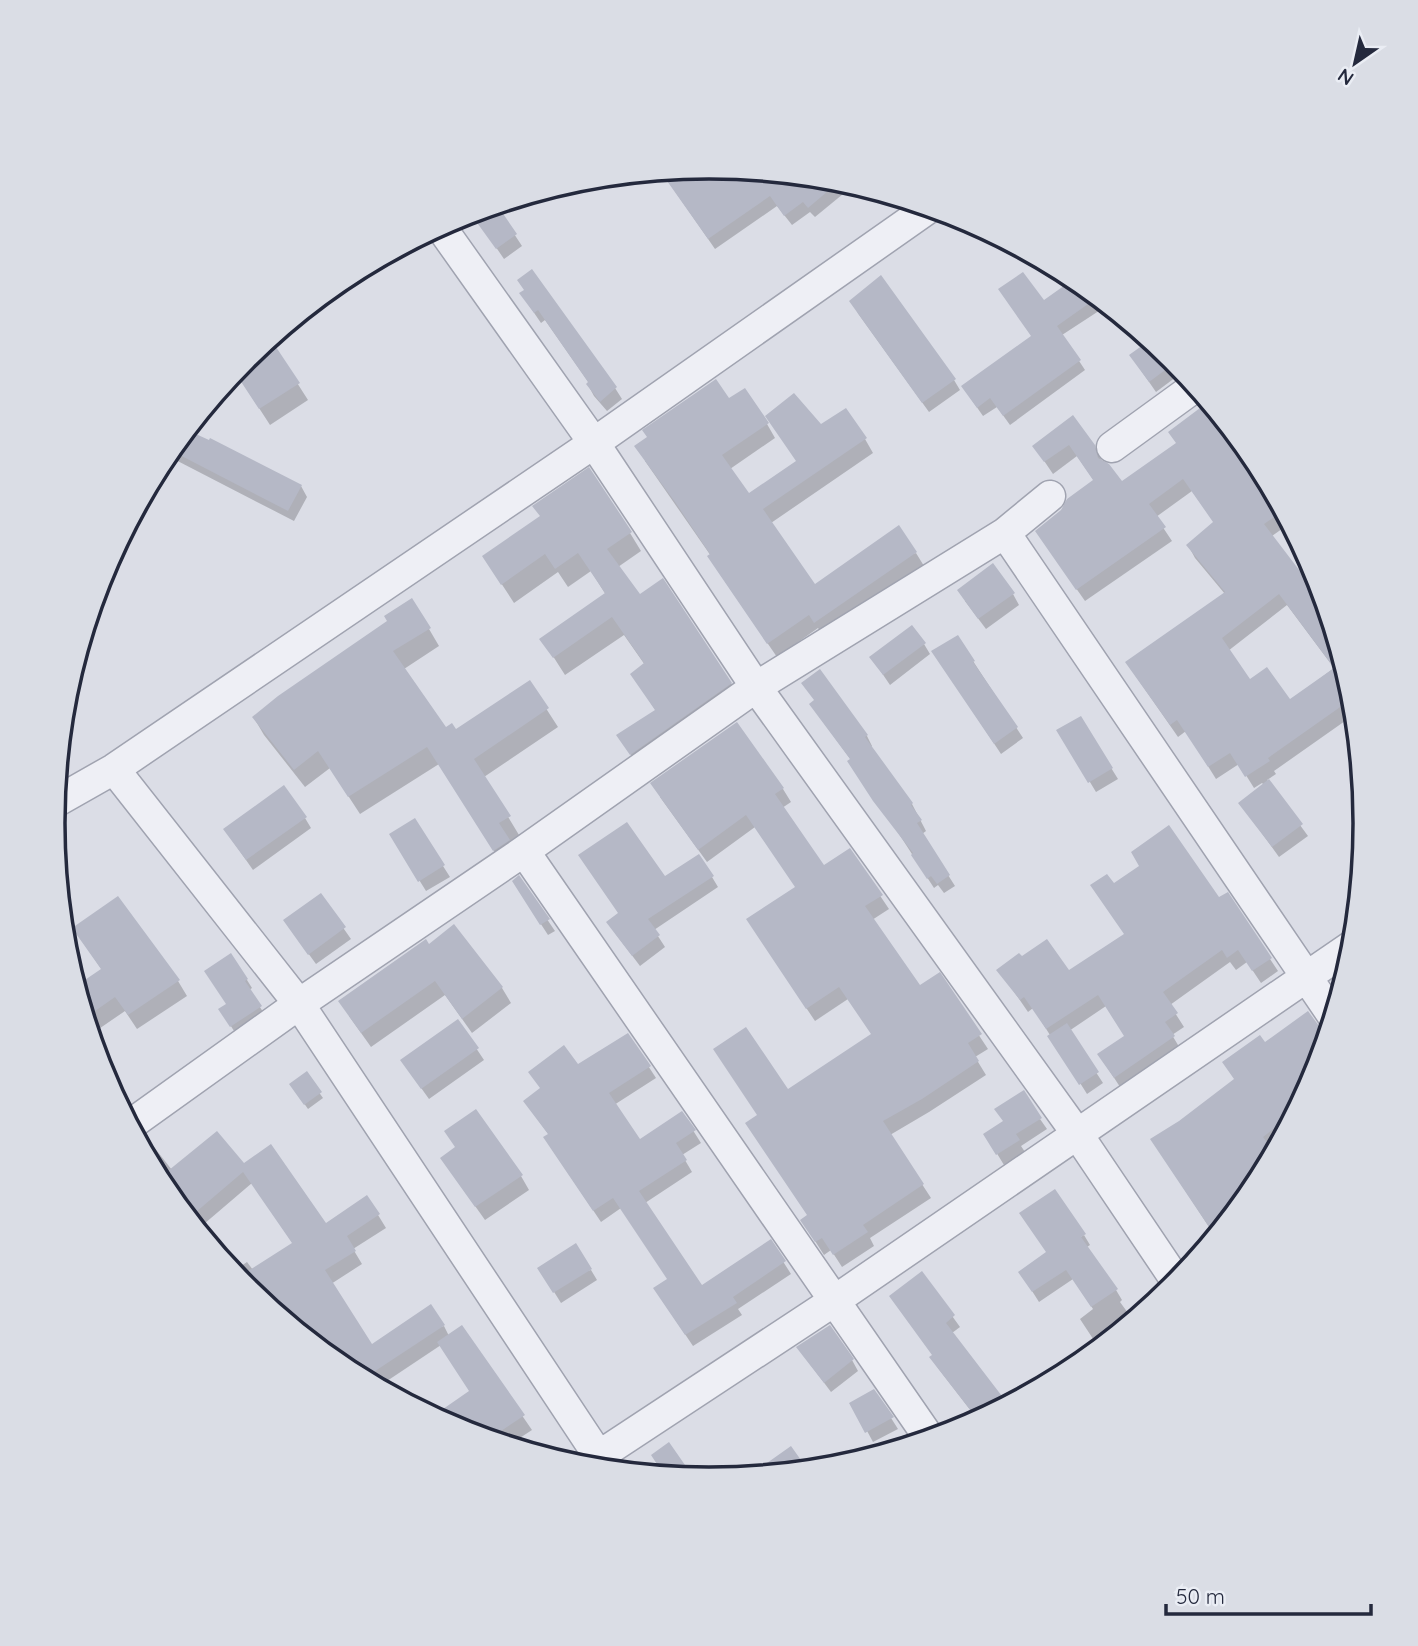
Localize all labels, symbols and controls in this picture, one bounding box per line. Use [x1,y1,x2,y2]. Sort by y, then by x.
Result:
north arrow [1320,28,1390,98]
text: N [1333,63,1358,91]
scale bar [1166,1572,1371,1616]
text: 50 m [1176,1583,1225,1609]

